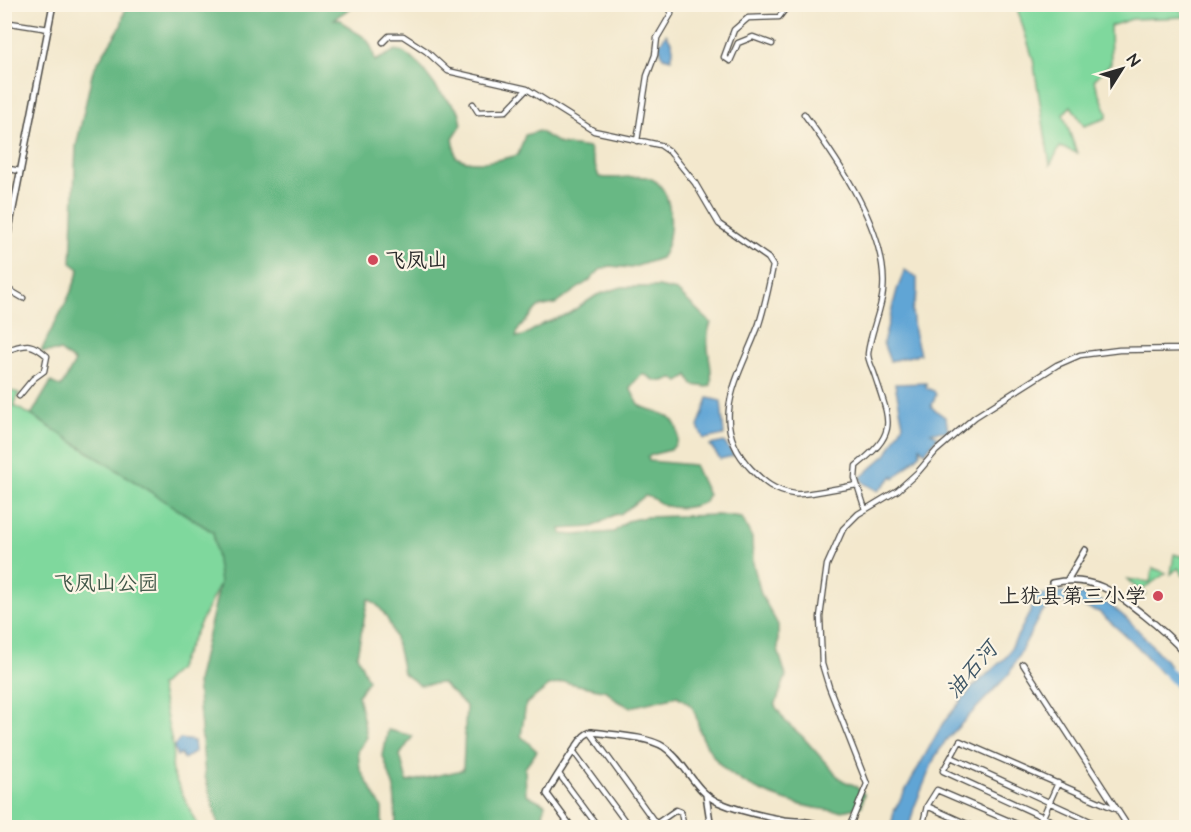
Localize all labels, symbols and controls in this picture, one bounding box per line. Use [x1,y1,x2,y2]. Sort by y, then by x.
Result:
north arrow [1092,39,1152,99]
text: N [1121,50,1145,71]
place label: 飞凤山 [385,246,448,275]
marker: 飞凤山 [366,253,380,267]
park label: 飞凤山公园 [54,569,159,598]
place label: 上犹县第三小学 [999,582,1146,611]
marker: 上犹县第三小学 [1151,589,1165,603]
water label: 油石河 [939,633,1007,705]

